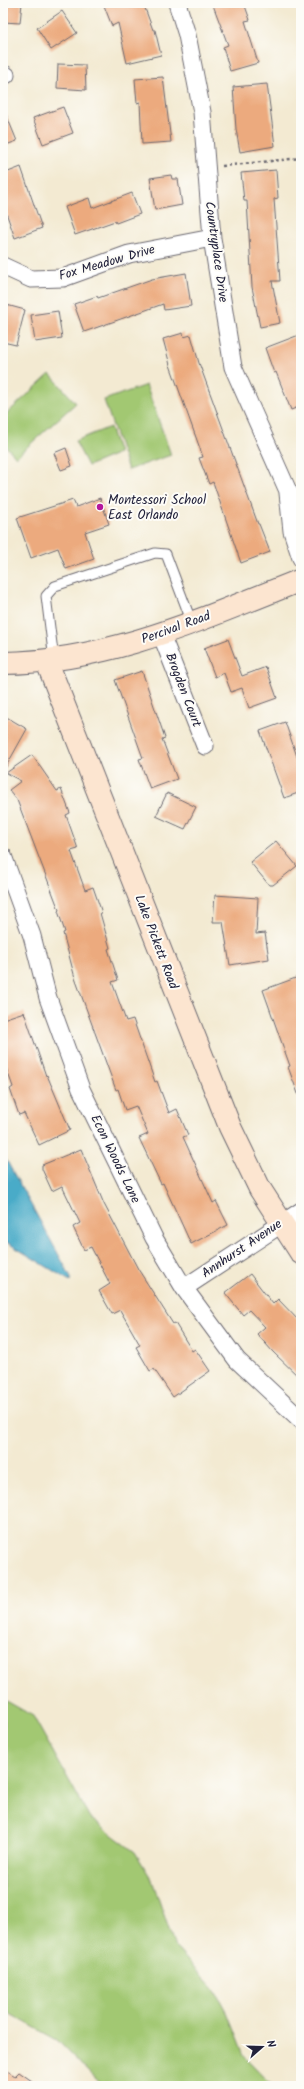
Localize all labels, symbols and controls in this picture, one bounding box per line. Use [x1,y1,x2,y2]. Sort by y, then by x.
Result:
street label: Countryplace Drive [199,200,233,304]
street label: Fox Meadow Drive [56,239,158,287]
place label: Montessori School East Orlando [108,490,206,526]
marker: Montessori School East Orlando [95,502,105,512]
street label: Percival Road [139,606,214,650]
street label: Brogden Court [159,650,207,731]
street label: Lake Pickett Road [128,892,184,993]
street label: Econ Woods Lane [84,1111,146,1207]
street label: Annhurst Avenue [197,1214,287,1284]
north arrow [242,2027,282,2067]
text: N [261,2038,280,2050]

